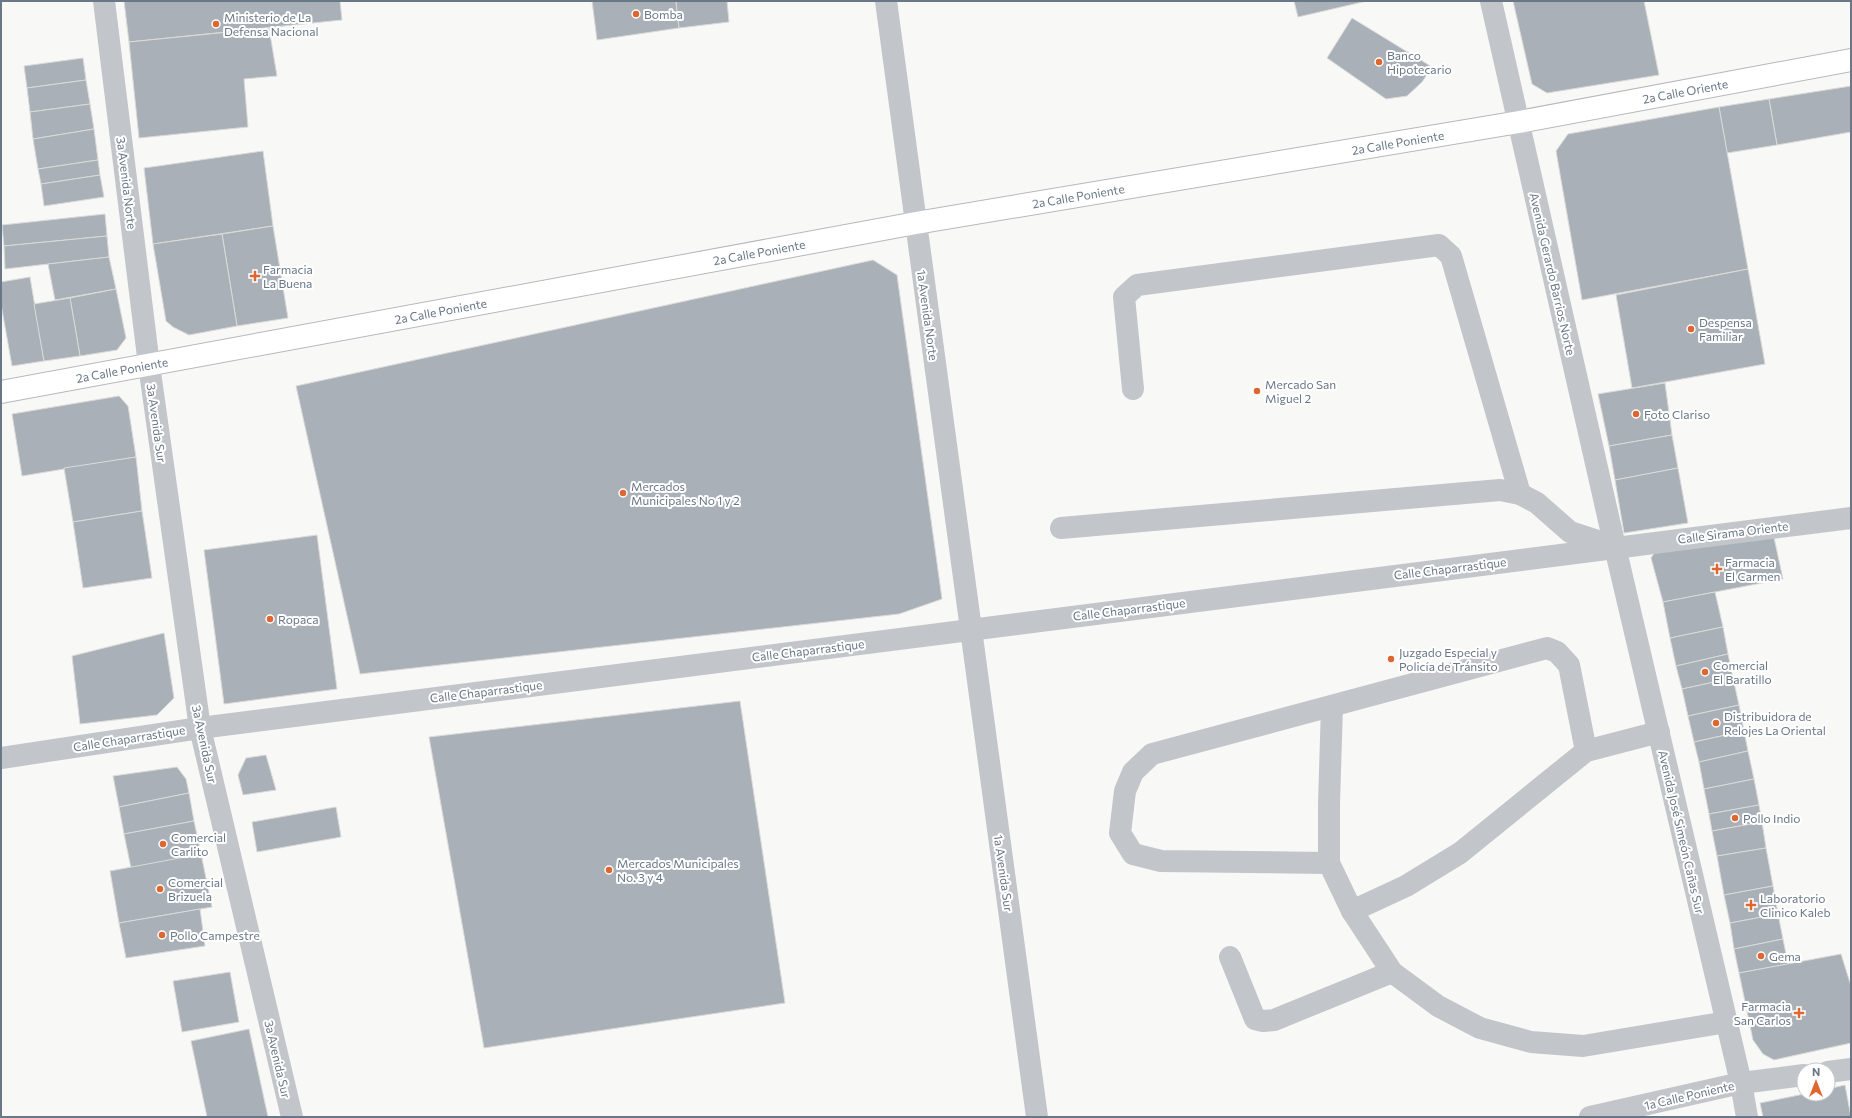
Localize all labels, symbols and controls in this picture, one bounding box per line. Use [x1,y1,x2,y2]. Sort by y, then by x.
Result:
place label: Bomba [644,7,683,21]
marker: Bomba [631,9,641,19]
place label: Ministerio de La Defensa Nacional [224,10,318,38]
marker: Ministerio de La Defensa Nacional [211,19,221,29]
place label: Banco Hipotecario [1387,48,1452,76]
marker: Banco Hipotecario [1374,57,1384,67]
street label: 2a Calle Oriente [1641,76,1729,106]
street label: 2a Calle Poniente [1351,128,1445,157]
street label: 3a Avenida Norte [114,136,140,230]
street label: 2a Calle Poniente [1031,181,1126,210]
street label: Avenida Gerardo Barrios Norte [1527,191,1579,357]
street label: 2a Calle Poniente [712,237,806,267]
place label: Farmacia La Buena [263,262,313,290]
street label: 1a Avenida Norte [915,269,941,361]
marker: Farmacia La Buena [250,271,260,281]
street label: 2a Calle Poniente [393,295,488,326]
place label: Despensa Familiar [1699,315,1752,343]
marker: Despensa Familiar [1686,324,1696,334]
street label: 2a Calle Poniente [75,354,169,385]
place label: Mercado San Miguel 2 [1265,377,1336,405]
street label: 3a Avenida Sur [145,383,169,464]
marker: Mercado San Miguel 2 [1252,386,1262,396]
place label: Foto Clariso [1644,407,1710,421]
marker: Foto Clariso [1631,409,1641,419]
place label: Mercados Municipales No 1 y 2 [631,479,740,507]
marker: Mercados Municipales No 1 y 2 [618,488,628,498]
street label: Calle Sirama Oriente [1677,518,1789,546]
street label: Calle Chaparrastique [1393,554,1507,582]
place label: Farmacia El Carmen [1725,555,1780,583]
marker: Farmacia El Carmen [1712,564,1722,574]
street label: Calle Chaparrastique [1072,595,1186,623]
place label: Ropaca [278,612,318,626]
marker: Ropaca [265,614,275,624]
street label: Calle Chaparrastique [751,636,865,664]
place label: Juzgado Especial y Policía de Tránsito [1399,645,1498,673]
marker: Juzgado Especial y Policía de Tránsito [1386,654,1396,664]
place label: Comercial El Baratillo [1713,658,1772,686]
marker: Comercial El Baratillo [1700,667,1710,677]
street label: Calle Chaparrastique [429,677,543,705]
street label: 3a Avenida Sur [190,704,220,785]
place label: Distribuidora de Relojes La Oriental [1724,709,1826,737]
marker: Distribuidora de Relojes La Oriental [1711,718,1721,728]
street label: Calle Chaparrastique [72,722,186,754]
street label: Avenida José Simeón Cañas Sur [1655,749,1708,916]
place label: Pollo Indio [1743,811,1800,825]
marker: Pollo Indio [1730,813,1740,823]
place label: Comercial Carlito [171,830,226,858]
street label: 1a Avenida Sur [992,833,1016,913]
marker: Comercial Carlito [158,839,168,849]
place label: Mercados Municipales No. 3 y 4 [617,856,739,884]
marker: Mercados Municipales No. 3 y 4 [604,865,614,875]
place label: Comercial Brizuela [168,875,223,903]
marker: Comercial Brizuela [155,884,165,894]
place label: Laboratorio Clinico Kaleb [1760,891,1831,919]
marker: Laboratorio Clinico Kaleb [1745,899,1757,911]
place label: Pollo Campestre [170,928,260,942]
marker: Pollo Campestre [157,930,167,940]
place label: Gema [1769,949,1801,963]
marker: Gema [1756,951,1766,961]
place label: Farmacia San Carlos [1734,999,1791,1027]
marker: Farmacia San Carlos [1794,1008,1804,1018]
street label: 3a Avenida Sur [262,1019,294,1100]
north arrow [1796,1062,1836,1102]
text: N [1812,1065,1820,1078]
street label: 1a Calle Poniente [1643,1078,1735,1112]

